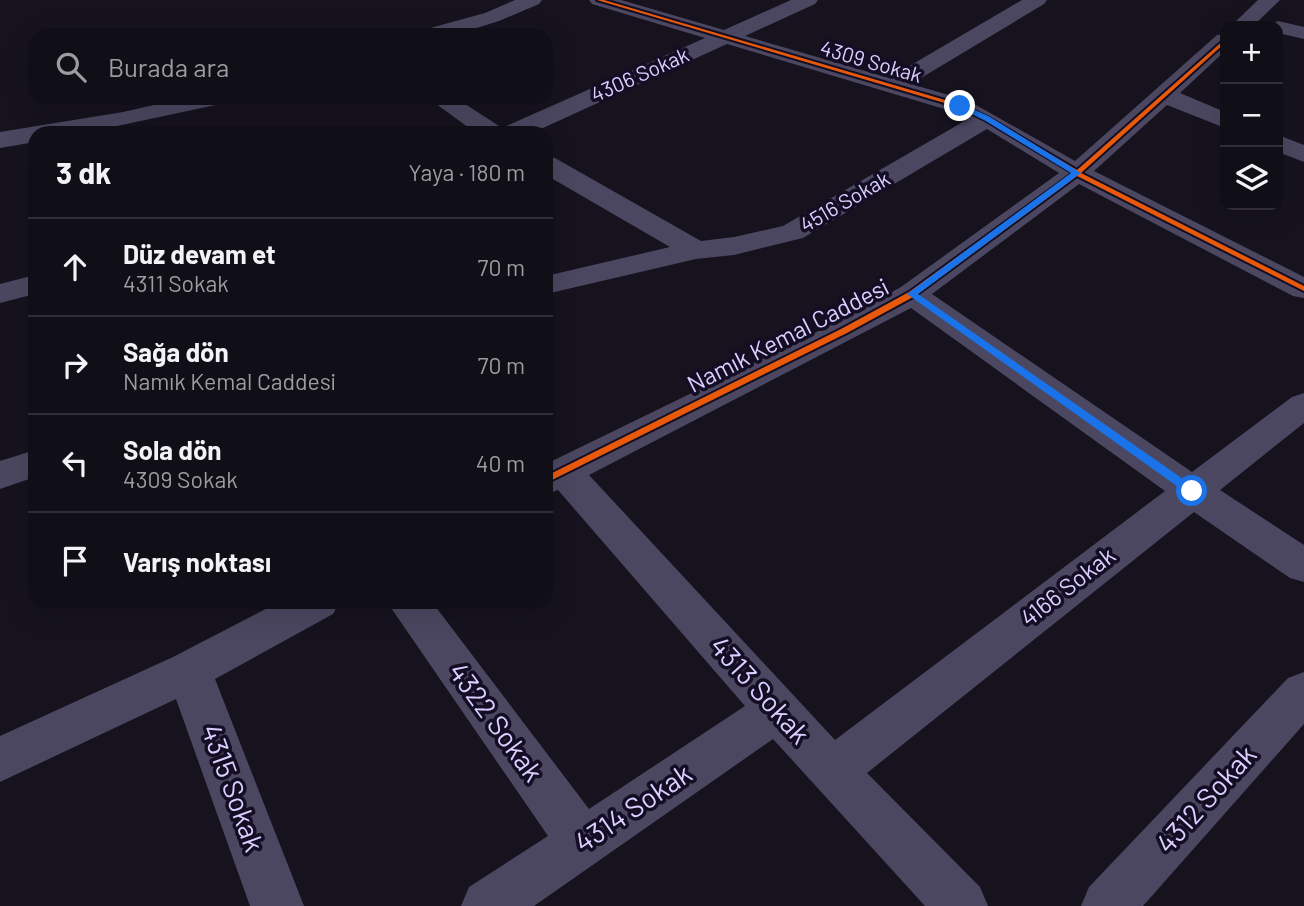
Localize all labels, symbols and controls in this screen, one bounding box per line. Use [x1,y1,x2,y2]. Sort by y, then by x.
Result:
map controls [1220,21,1283,210]
button: + [1220,21,1283,84]
search box [28,28,553,105]
street label: 4309 Sokak [818,34,925,87]
street label: 4306 Sokak [587,41,692,106]
icon: search [52,48,90,86]
text: Burada ara [108,51,229,82]
button: − [1220,84,1283,147]
route end [944,90,975,121]
button: layers [1220,147,1283,210]
text: 3 dk [56,154,111,190]
text: Yaya · 180 m [409,158,525,186]
street label: 4516 Sokak [795,165,894,236]
text: Düz devam et [123,238,276,269]
icon: ahead [56,248,94,286]
text: 70 m [478,253,525,281]
text: 4311 Sokak [123,269,229,297]
street label: Namık Kemal Caddesi [682,271,893,398]
text: Sağa dön [123,336,229,367]
icon: right [56,346,94,384]
text: 70 m [478,351,525,379]
text: Namık Kemal Caddesi [123,367,336,395]
text: Sola dön [123,434,221,465]
icon: left [56,444,94,482]
text: 40 m [476,449,525,477]
text: 4309 Sokak [123,465,238,493]
route start [1176,475,1207,506]
street label: 4166 Sokak [1014,540,1120,632]
icon: arrive [56,542,94,580]
text: Varış noktası [123,546,271,577]
street label: 4313 Sokak [704,628,818,750]
street label: 4322 Sokak [442,655,551,788]
street label: 4315 Sokak [195,719,273,856]
street label: 4312 Sokak [1148,737,1263,859]
street label: 4314 Sokak [567,756,698,859]

